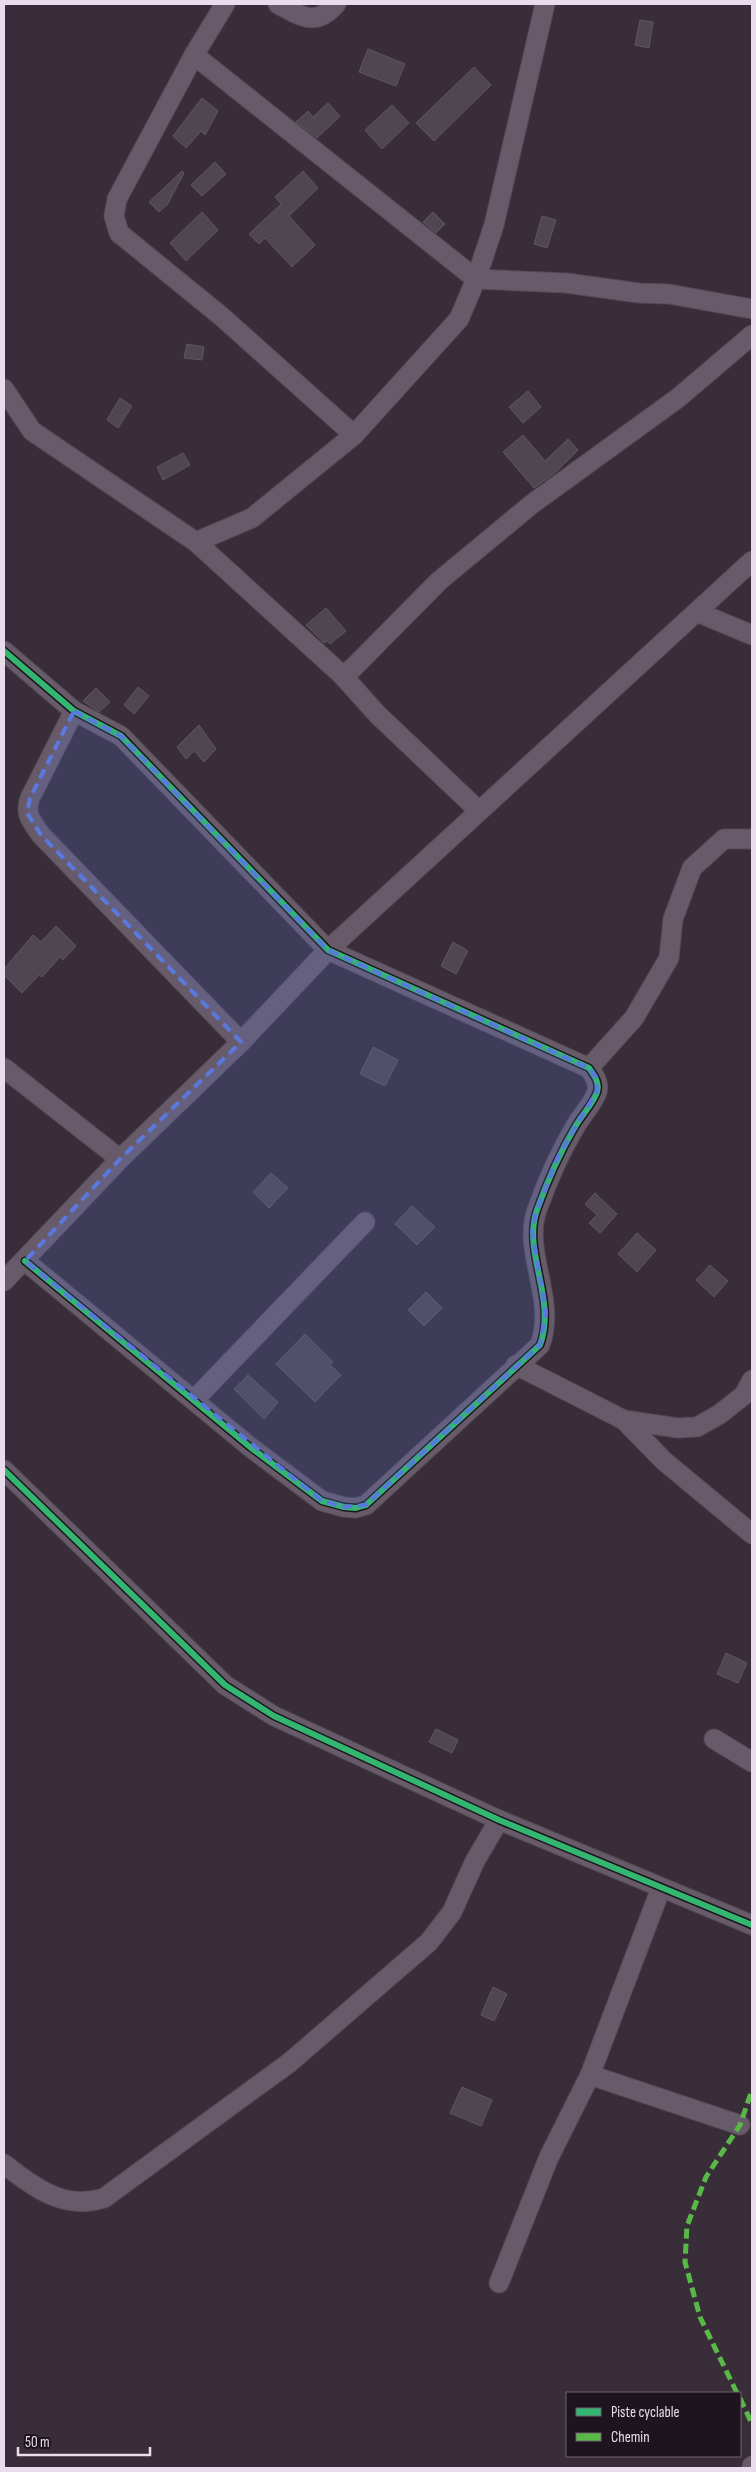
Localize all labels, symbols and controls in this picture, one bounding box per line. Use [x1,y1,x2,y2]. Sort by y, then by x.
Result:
legend [566,2392,741,2457]
text: Piste cyclable [611,2403,680,2422]
scale bar [18,2424,150,2456]
text: Chemin [611,2428,650,2447]
text: 50 m [25,2433,50,2452]

